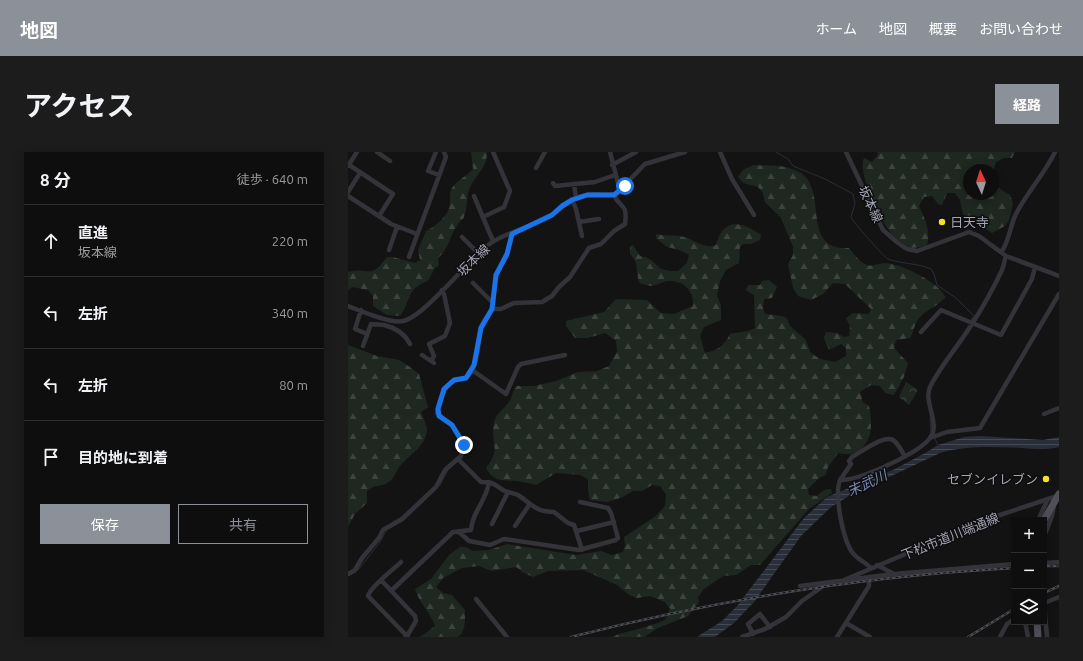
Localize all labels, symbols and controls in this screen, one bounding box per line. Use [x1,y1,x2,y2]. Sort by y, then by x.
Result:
text: 地図 [20,19,58,41]
text: ホーム [815,21,857,37]
text: 地図 [879,21,907,37]
text: 概要 [929,21,957,37]
text: お問い合わせ [979,21,1063,37]
button: 経路 [995,84,1059,124]
text: アクセス [24,90,135,121]
north arrow [963,164,999,200]
text: 8 分 [40,170,71,189]
text: 徒歩 · 640 m [237,172,308,186]
route start [616,177,634,195]
street label: 坂本線 [856,183,886,225]
place label: 日天寺 [950,215,989,229]
marker: 日天寺 [937,217,947,227]
text: 直進 [78,224,108,241]
icon: ahead [40,230,62,252]
text: 220 m [272,234,308,248]
street label: 坂本線 [454,241,492,279]
text: 坂本線 [78,245,117,259]
icon: left [40,302,62,324]
text: 左折 [78,305,108,322]
text: 340 m [272,306,308,320]
icon: left [40,374,62,396]
text: 左折 [78,377,108,394]
text: 80 m [279,378,308,392]
route end [455,436,473,454]
icon: arrive [40,446,62,468]
text: 目的地に到着 [78,449,168,466]
water label: 末武川 [845,466,891,499]
place label: セブンイレブン [947,472,1038,486]
marker: セブンイレブン [1041,474,1051,484]
button: 保存 [40,504,170,544]
button: 共有 [178,504,308,544]
street label: 下松市道川端通線 [899,510,1001,562]
map controls [1011,517,1047,625]
button: + [1011,517,1047,553]
button: − [1011,553,1047,589]
button: layers [1011,589,1047,625]

